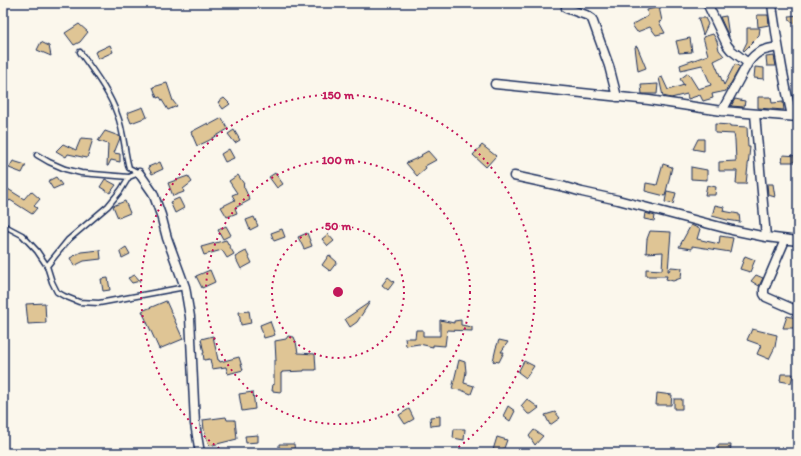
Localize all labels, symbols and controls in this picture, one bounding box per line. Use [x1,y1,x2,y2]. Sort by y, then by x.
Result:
text: 150 m [322,88,355,102]
text: 100 m [321,153,355,167]
text: 50 m [325,219,352,233]
centre of rings [331,285,345,299]

